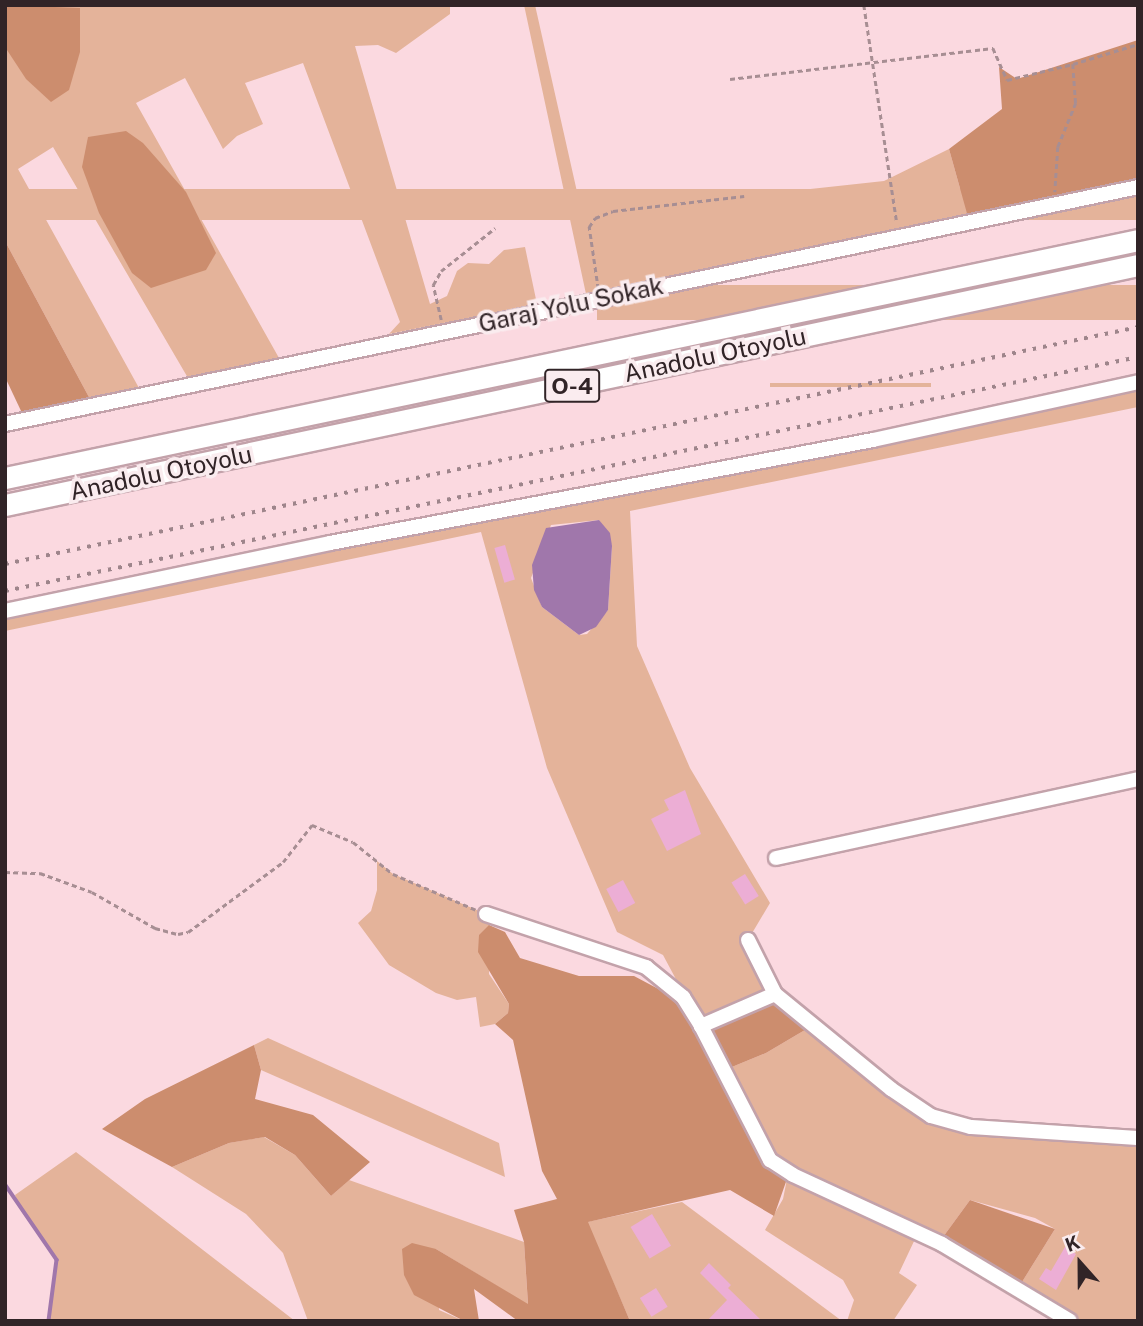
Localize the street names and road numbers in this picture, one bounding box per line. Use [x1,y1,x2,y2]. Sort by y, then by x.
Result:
street label: Garaj Yolu Sokak [476,271,666,339]
street label: Anadolu Otoyolu [621,322,809,388]
road number: O-4 [544,366,600,406]
street label: Anadolu Otoyolu [67,440,255,506]

